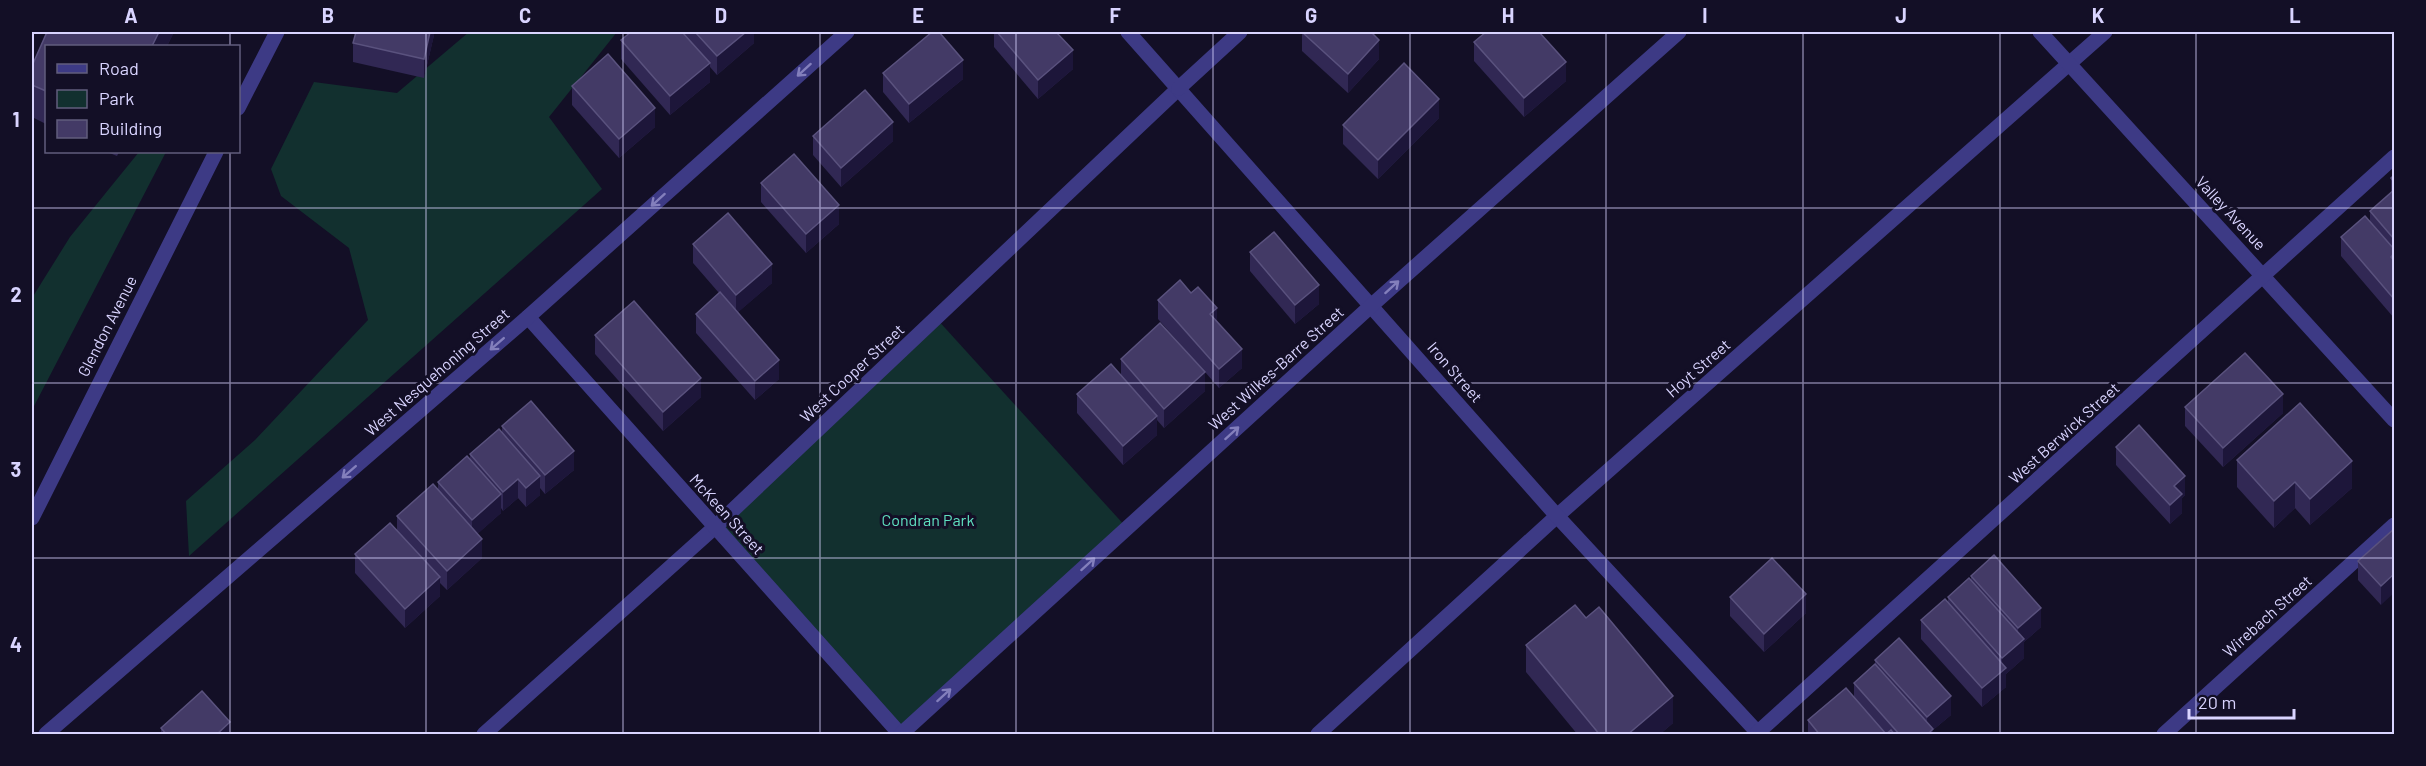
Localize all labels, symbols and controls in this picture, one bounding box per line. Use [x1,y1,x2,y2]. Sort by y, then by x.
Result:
text: A [124,3,138,27]
text: B [322,3,334,27]
text: C [519,3,531,27]
text: D [715,3,727,27]
text: E [912,3,924,27]
text: F [1109,3,1121,27]
text: G [1305,3,1317,27]
text: H [1502,3,1514,27]
text: I [1702,3,1708,27]
text: J [1895,3,1907,27]
text: K [2092,3,2105,27]
text: L [2289,3,2301,27]
legend [45,45,240,153]
text: Road [99,57,139,79]
one-way arrow [796,63,811,77]
text: Park [99,87,134,109]
text: 1 [12,107,20,131]
text: Building [99,117,162,139]
street label: Valley Avenue [2192,172,2270,253]
one-way arrow [651,193,666,207]
street label: Glendon Avenue [73,272,140,379]
one-way arrow [1385,280,1400,294]
text: 2 [10,282,22,306]
street label: West Wilkes-Barre Street [1204,302,1347,433]
street label: West Nesquehoning Street [361,304,513,440]
street label: West Cooper Street [796,319,908,426]
street label: Hoyt Street [1662,335,1734,401]
one-way arrow [490,337,505,351]
street label: Iron Street [1424,337,1487,406]
street label: West Berwick Street [2005,378,2123,487]
one-way arrow [1225,426,1240,440]
text: 3 [11,457,21,481]
one-way arrow [341,465,357,478]
street label: McKeen Street [686,469,769,558]
park label: Condran Park [882,510,974,529]
one-way arrow [1080,557,1095,571]
street label: Wirebach Street [2218,571,2315,661]
text: 4 [10,632,22,656]
scale bar [2189,682,2294,720]
one-way arrow [936,688,951,702]
text: 20 m [2198,691,2236,713]

